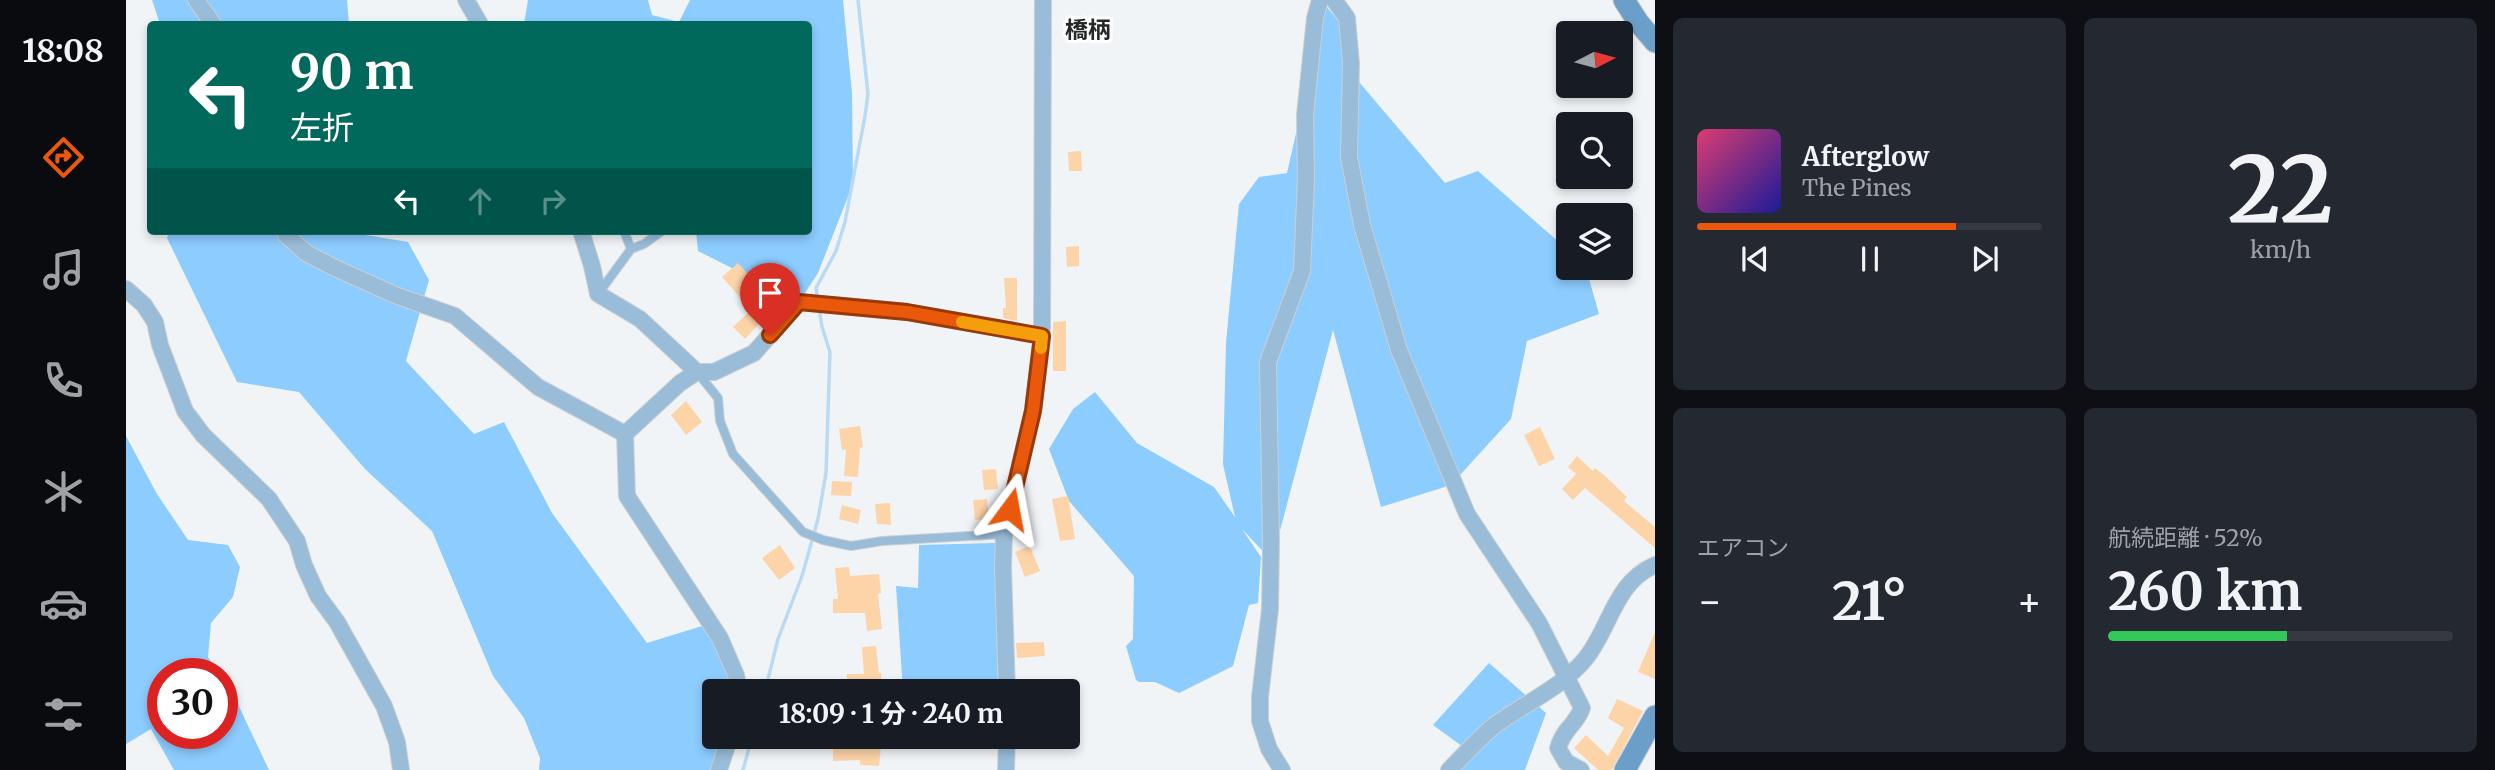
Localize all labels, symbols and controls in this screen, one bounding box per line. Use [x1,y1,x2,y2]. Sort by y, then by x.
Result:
district label: 橋柄 [1065,15,1111,44]
north arrow [1556,21,1633,98]
map controls [1556,21,1633,280]
text: 18:08 [22,31,104,71]
text: 90 m [290,41,414,102]
icon: left [175,49,266,140]
text: 左折 [290,108,354,148]
button: search [1556,112,1633,189]
text: 22 [2227,132,2334,247]
icon: directions [39,133,88,182]
text: Afterglow [1802,140,1929,173]
text: The Pines [1802,173,1912,202]
icon: left [388,182,426,220]
icon: ahead [461,182,499,220]
icon: right [534,182,572,220]
button: layers [1556,203,1633,280]
text: km/h [2250,235,2311,264]
icon: previous [1736,240,1774,278]
icon: pause [1851,240,1889,278]
icon: next [1966,240,2004,278]
icon: music [39,245,88,294]
pin [740,263,800,335]
icon: arrive [751,274,789,312]
icon: phone [39,356,88,405]
icon: climate [39,467,88,516]
position arrow [973,472,1047,546]
text: 航続距離 · 52% [2108,523,2263,552]
text: エアコン [1697,533,1789,562]
text: 260 km [2108,559,2302,624]
text: 21° [1832,569,1907,634]
text: − [1697,578,1722,625]
text: + [2017,578,2042,625]
icon: car [39,579,88,628]
speed limit sign: 30 [147,658,238,749]
icon: filters [39,690,88,739]
text: 18:09 · 1 分 · 240 m [779,697,1003,730]

